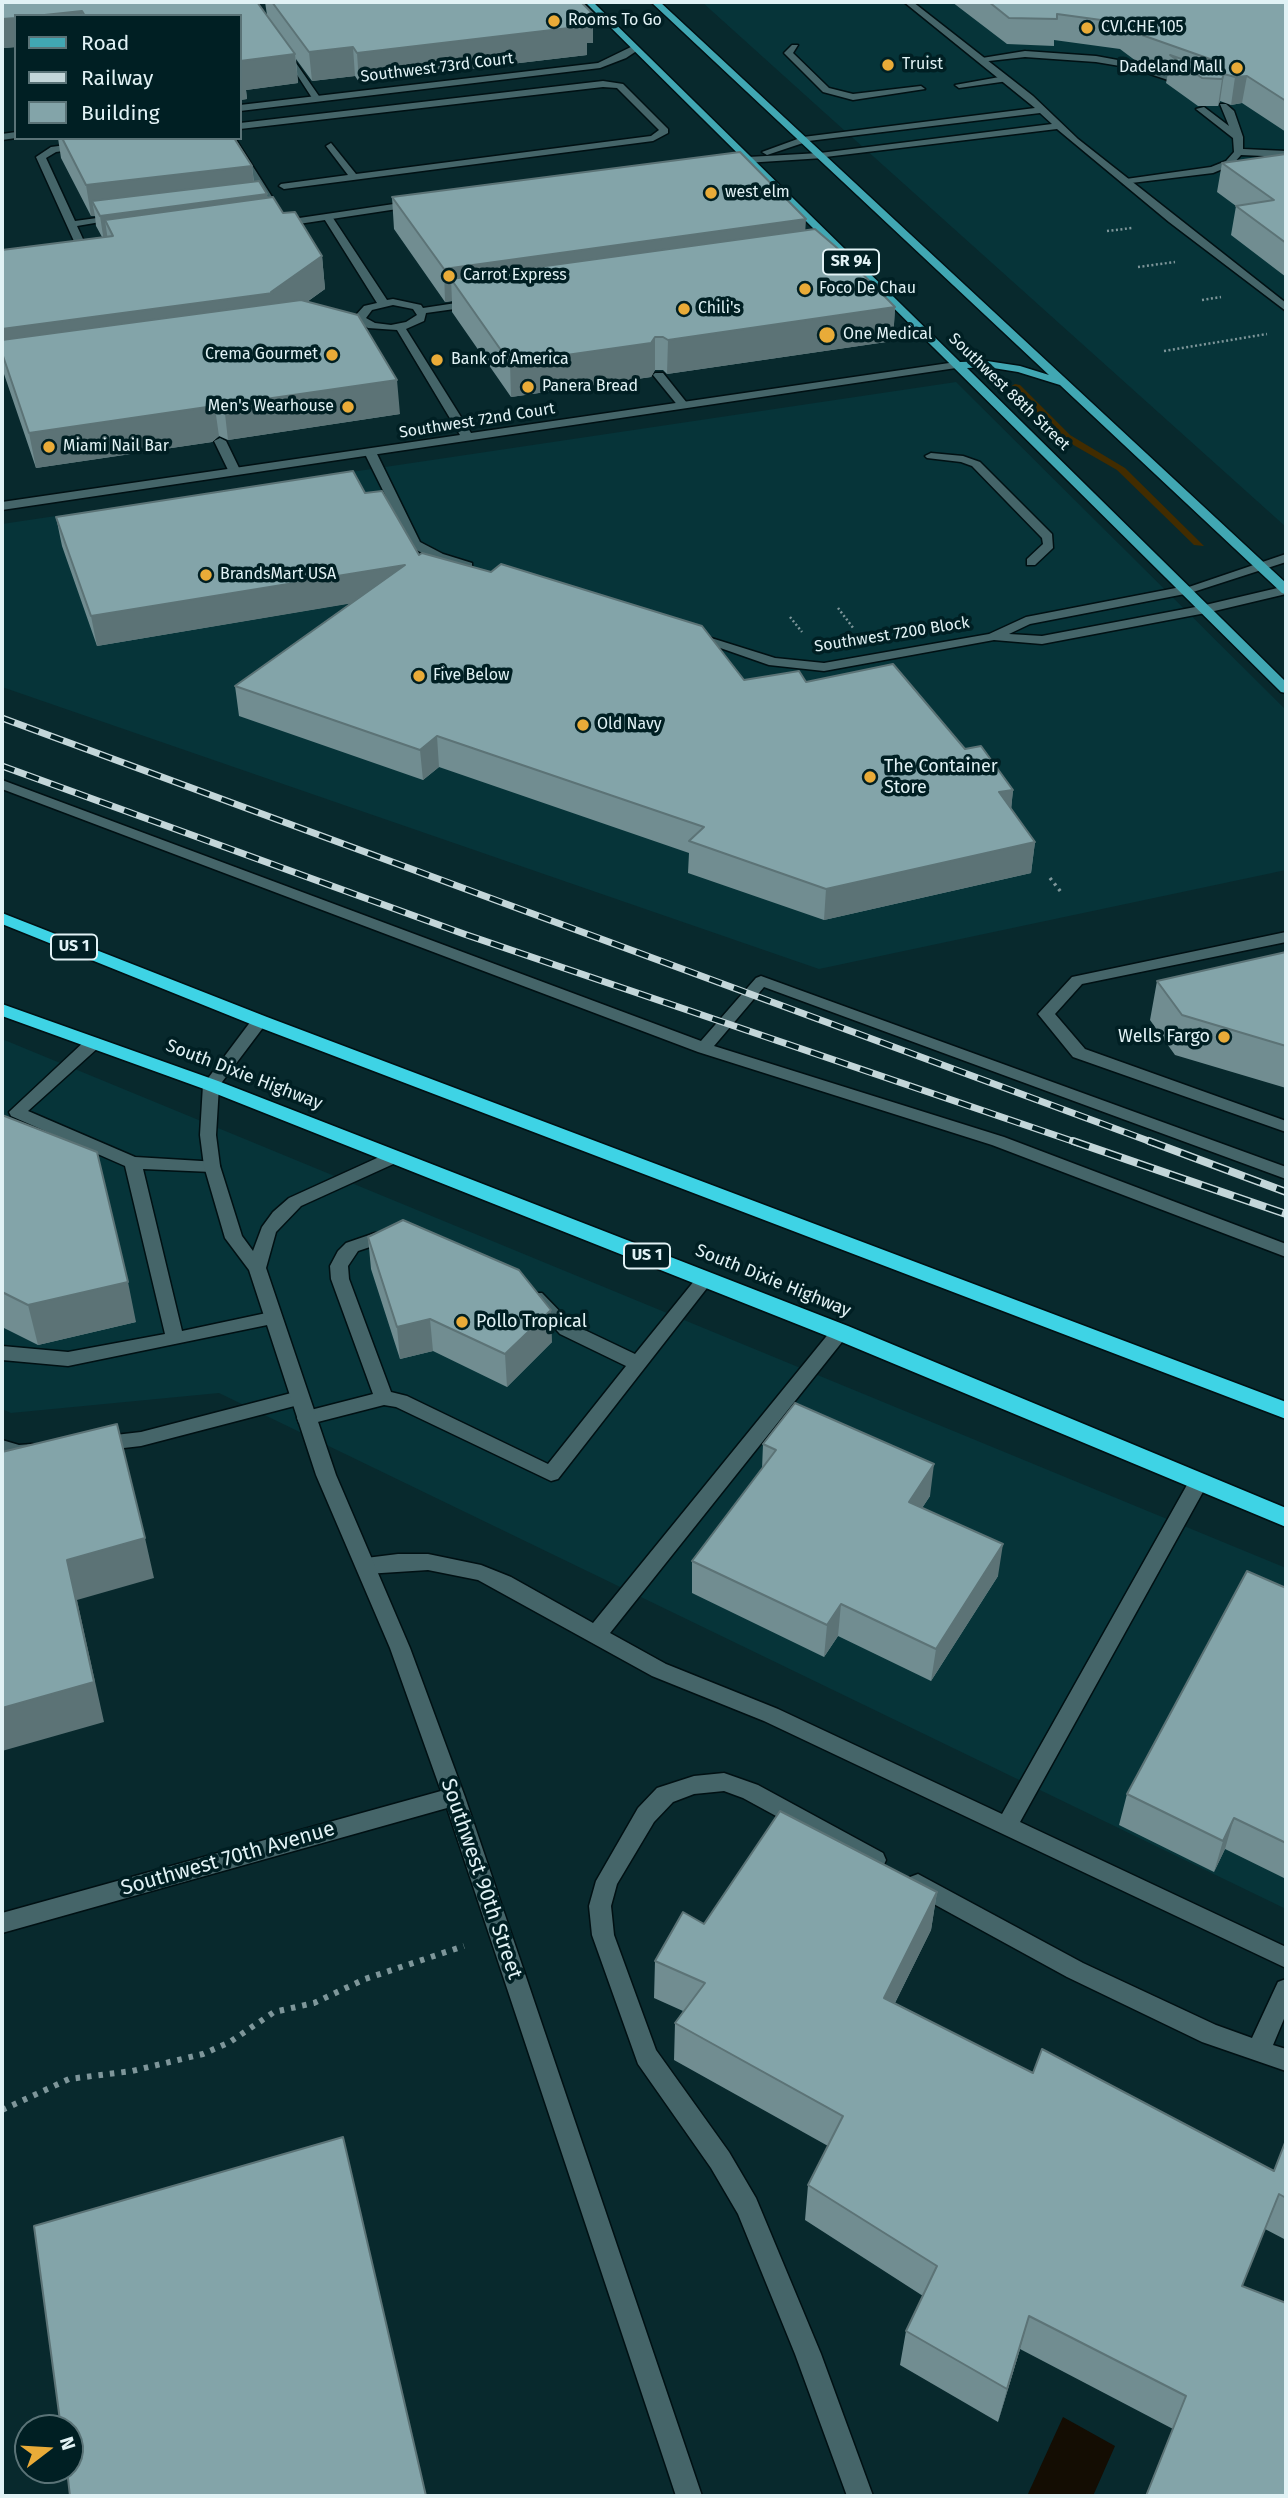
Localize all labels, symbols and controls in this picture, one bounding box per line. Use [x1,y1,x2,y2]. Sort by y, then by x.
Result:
place label: Rooms To Go [568,11,662,31]
marker: Rooms To Go [546,13,562,29]
legend [14,14,242,140]
place label: CVI.CHE 105 [1101,18,1184,38]
marker: CVI.CHE 105 [1079,20,1095,36]
text: Road [81,30,129,56]
street label: Southwest 73rd Court [359,49,515,87]
place label: Truist [902,55,943,75]
marker: Truist [880,57,896,73]
place label: Dadeland Mall [1119,58,1223,78]
marker: Dadeland Mall [1229,60,1245,76]
text: Railway [81,65,153,91]
text: Building [81,100,160,126]
place label: west elm [725,183,790,203]
marker: west elm [703,185,719,201]
road number: SR 94 [823,250,879,274]
place label: Carrot Express [463,266,567,286]
marker: Carrot Express [441,268,457,284]
place label: Foco De Chau [819,279,916,299]
marker: Foco De Chau [797,281,813,297]
place label: Chili's [698,299,741,319]
marker: Chili's [676,301,692,317]
marker: One Medical [817,325,837,345]
place label: One Medical [843,325,932,345]
street label: Southwest 88th Street [945,329,1073,455]
place label: Crema Gourmet [205,345,318,365]
marker: Crema Gourmet [324,347,340,363]
place label: Bank of America [451,350,569,370]
marker: Bank of America [429,352,445,368]
place label: Panera Bread [542,377,638,397]
marker: Panera Bread [520,379,536,395]
place label: Men's Wearhouse [208,397,334,417]
marker: Men's Wearhouse [340,399,356,415]
street label: Southwest 72nd Court [398,399,556,443]
place label: Miami Nail Bar [63,437,169,457]
marker: Miami Nail Bar [41,439,57,455]
place label: BrandsMart USA [220,565,336,585]
marker: BrandsMart USA [198,567,214,583]
street label: Southwest 7200 Block [813,613,971,657]
place label: Five Below [433,666,509,686]
marker: Five Below [411,668,427,684]
place label: Old Navy [597,715,662,735]
marker: Old Navy [575,717,591,733]
place label: The Container Store [884,756,998,798]
marker: The Container Store [862,769,878,785]
road number: US 1 [51,934,97,959]
place label: Wells Fargo [1118,1026,1210,1048]
marker: Wells Fargo [1216,1029,1232,1045]
street label: South Dixie Highway [163,1035,325,1115]
street label: South Dixie Highway [692,1240,854,1322]
road number: US 1 [624,1244,670,1268]
place label: Pollo Tropical [476,1311,587,1333]
marker: Pollo Tropical [454,1314,470,1330]
street label: Southwest 90th Street [435,1775,527,1983]
street label: Southwest 70th Avenue [118,1816,338,1902]
north arrow [14,2414,84,2484]
text: N [55,2434,80,2453]

